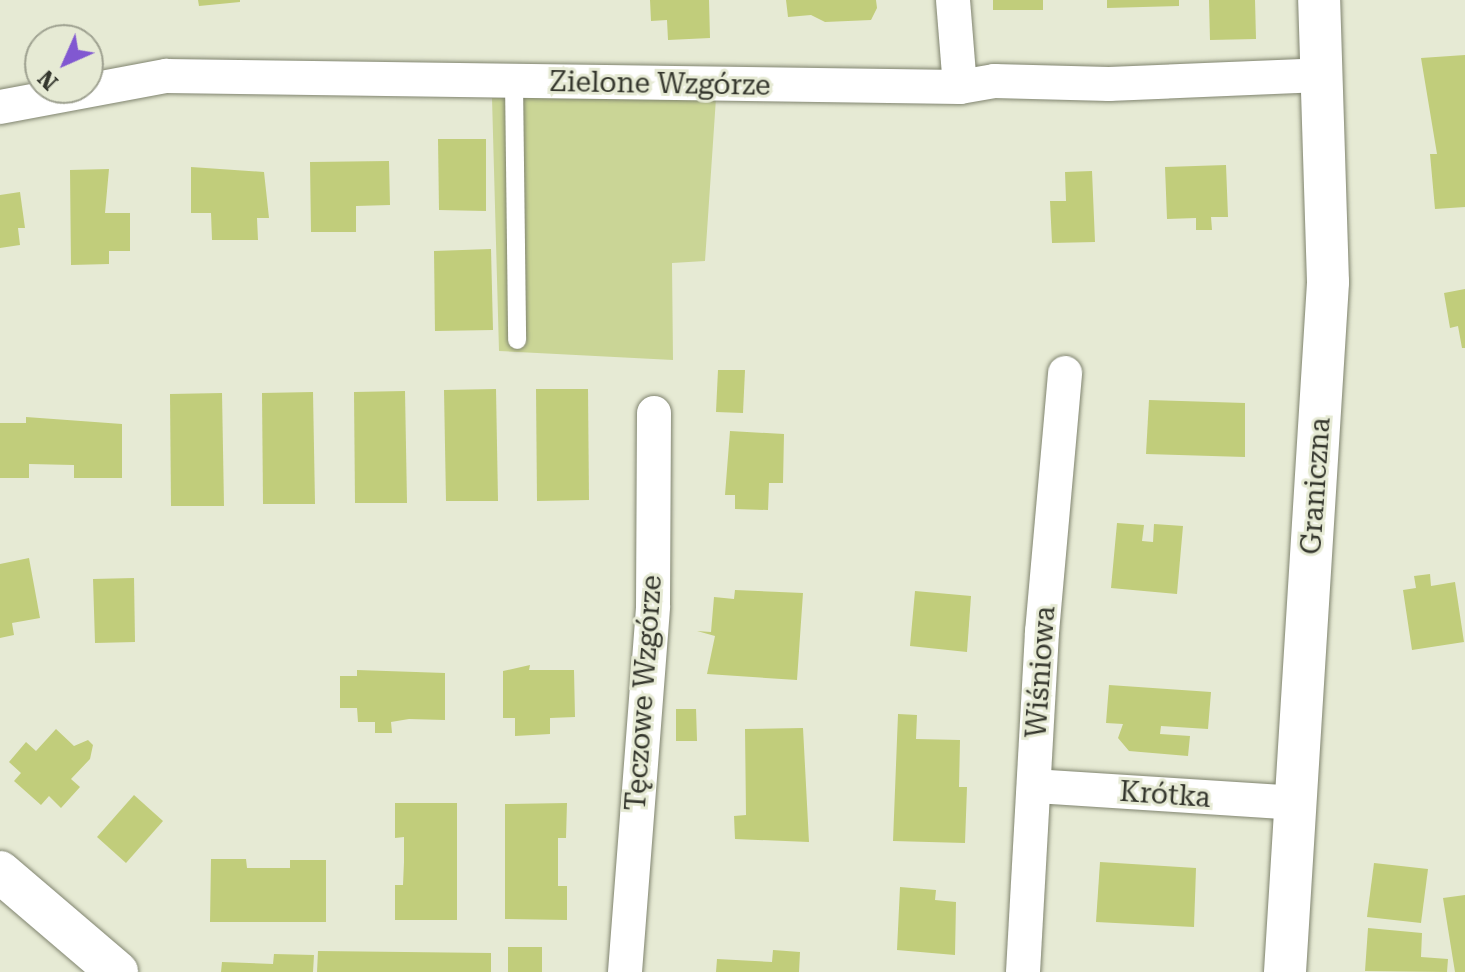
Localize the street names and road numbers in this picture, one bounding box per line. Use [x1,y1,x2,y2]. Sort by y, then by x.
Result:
street label: Zielone Wzgórze [549,65,771,103]
street label: Graniczna [1294,416,1338,556]
street label: Tęczowe Wzgórze [619,574,669,812]
street label: Wiśniowa [1020,605,1062,739]
street label: Krótka [1118,775,1212,815]

